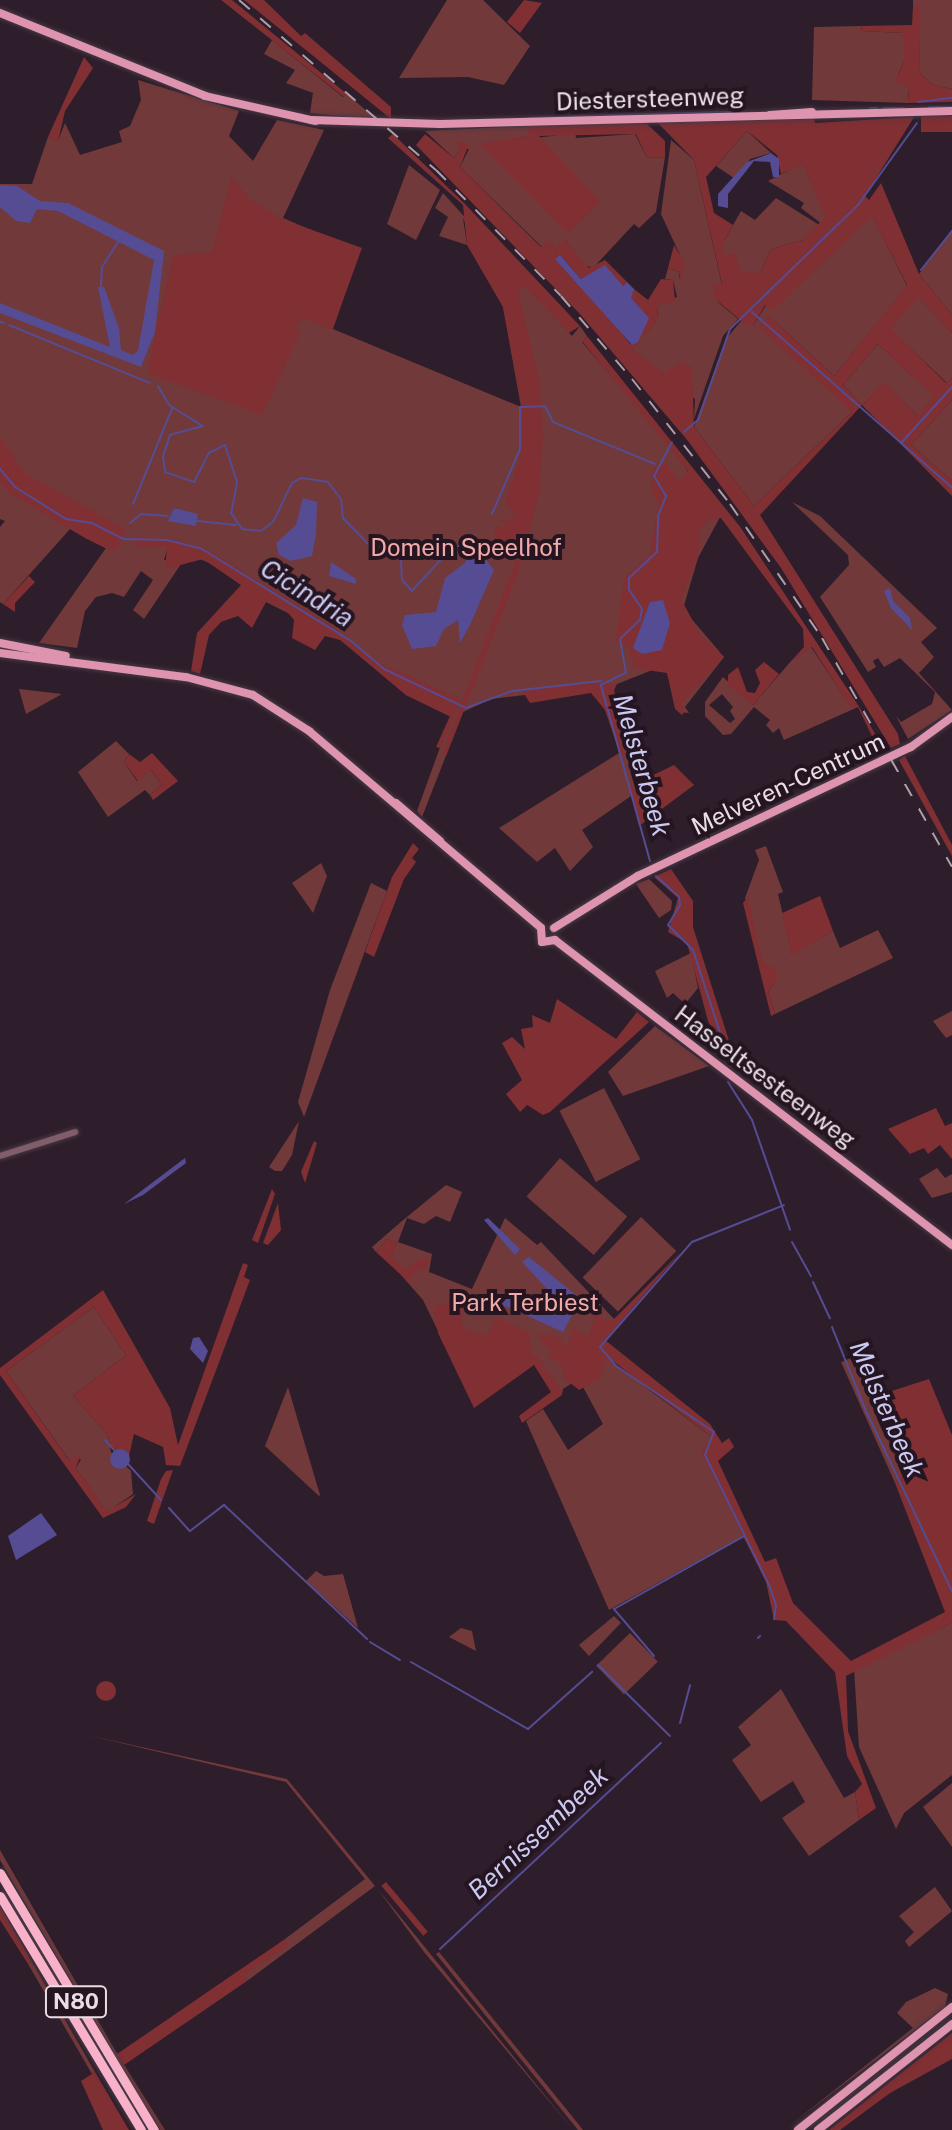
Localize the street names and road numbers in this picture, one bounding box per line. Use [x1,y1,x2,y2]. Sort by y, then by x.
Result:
street label: Diestersteenweg [555,81,745,117]
street label: Melveren-Centrum [687,727,889,841]
street label: Hasseltsesteenweg [669,1000,861,1154]
road number: N80 [44,1984,108,2020]

